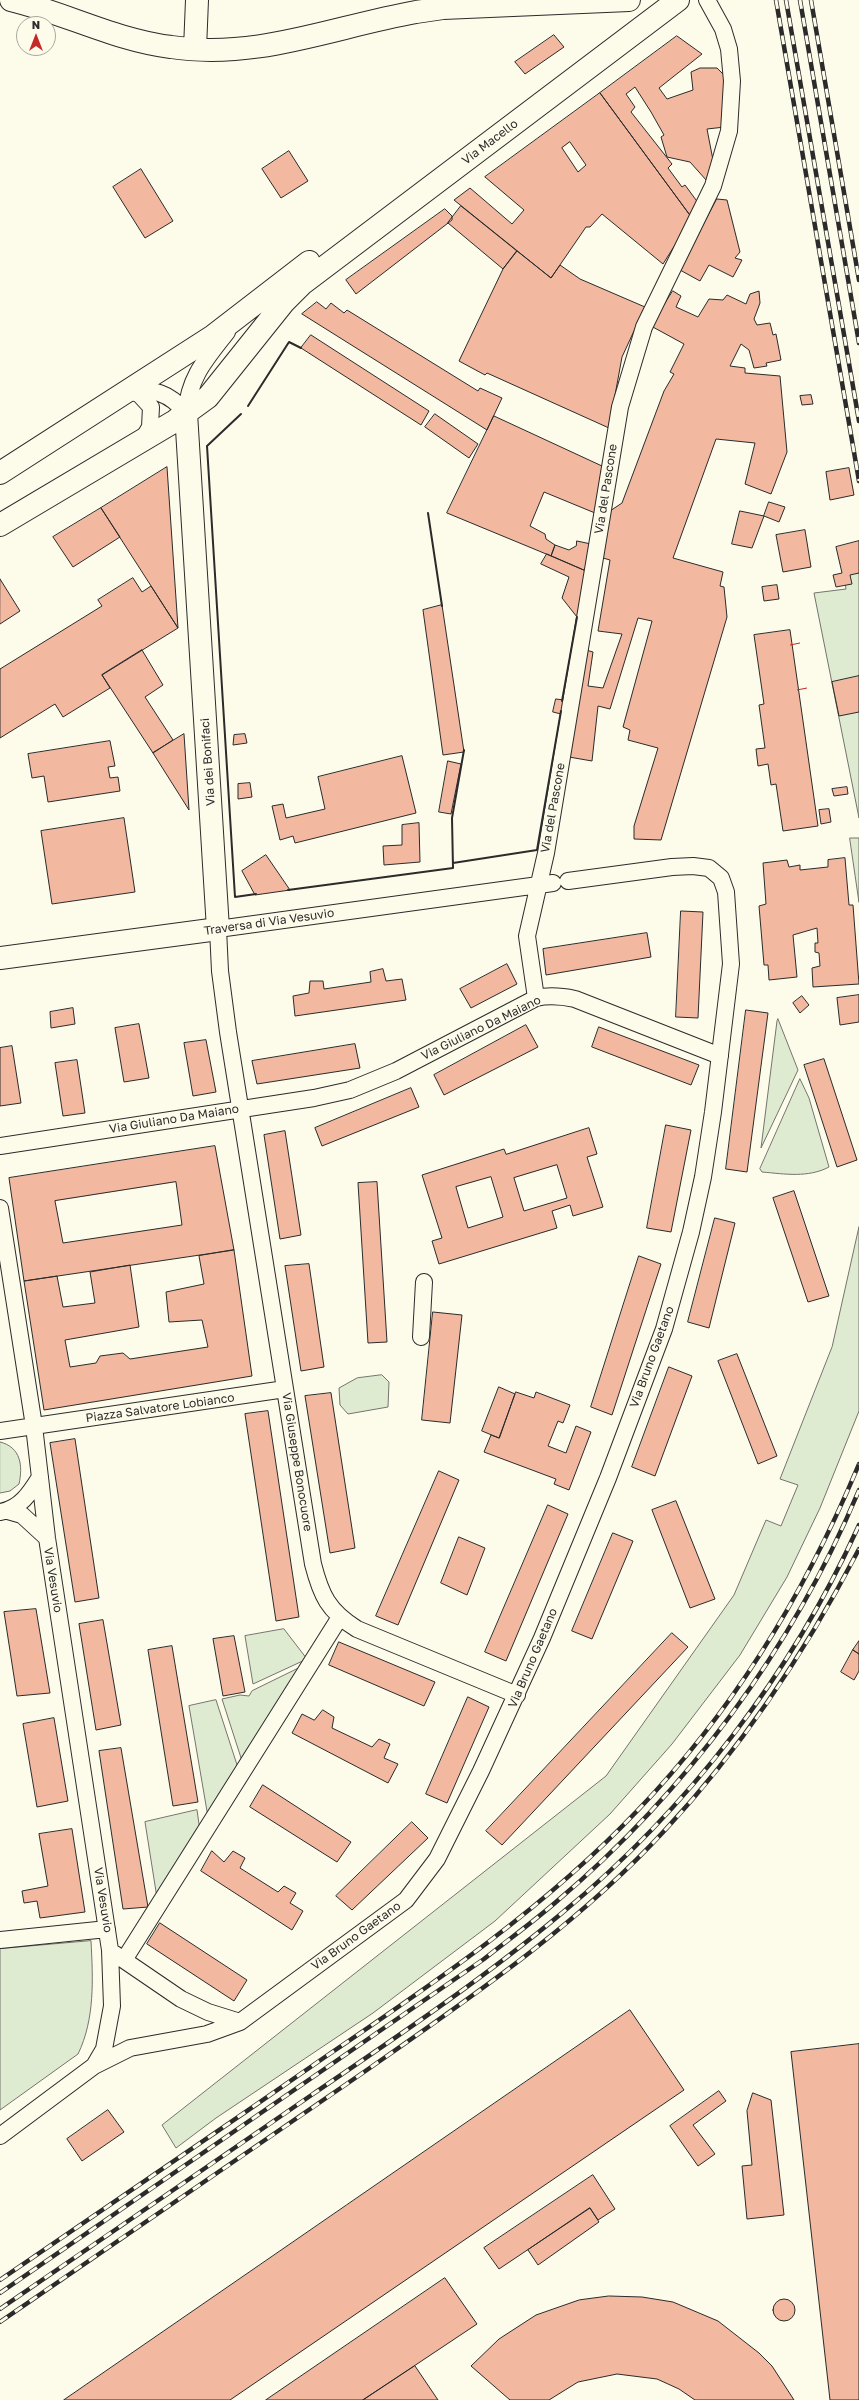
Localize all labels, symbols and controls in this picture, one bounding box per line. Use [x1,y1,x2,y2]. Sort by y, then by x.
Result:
north arrow [16,16,56,56]
text: N [32,18,40,31]
street label: Via Macello [459,116,521,168]
street label: Via del Pascone [592,443,620,535]
street label: Via dei Bonifaci [198,718,218,806]
street label: Via del Pascone [538,762,568,854]
street label: Traversa di Via Vesuvio [203,906,335,938]
street label: Via Giuliano Da Maiano [419,993,543,1063]
street label: Via Giuliano Da Maiano [108,1102,240,1136]
street label: Via Bruno Gaetano [627,1304,677,1410]
street label: Piazza Salvatore Lobianco [85,1390,235,1426]
street label: Via Giuseppe Bonocuore [279,1392,315,1532]
street label: Via Vesuvio [41,1546,65,1614]
street label: Via Bruno Gaetano [505,1606,561,1710]
street label: Via Vesuvio [91,1866,115,1934]
street label: Via Bruno Gaetano [309,1899,403,1973]

